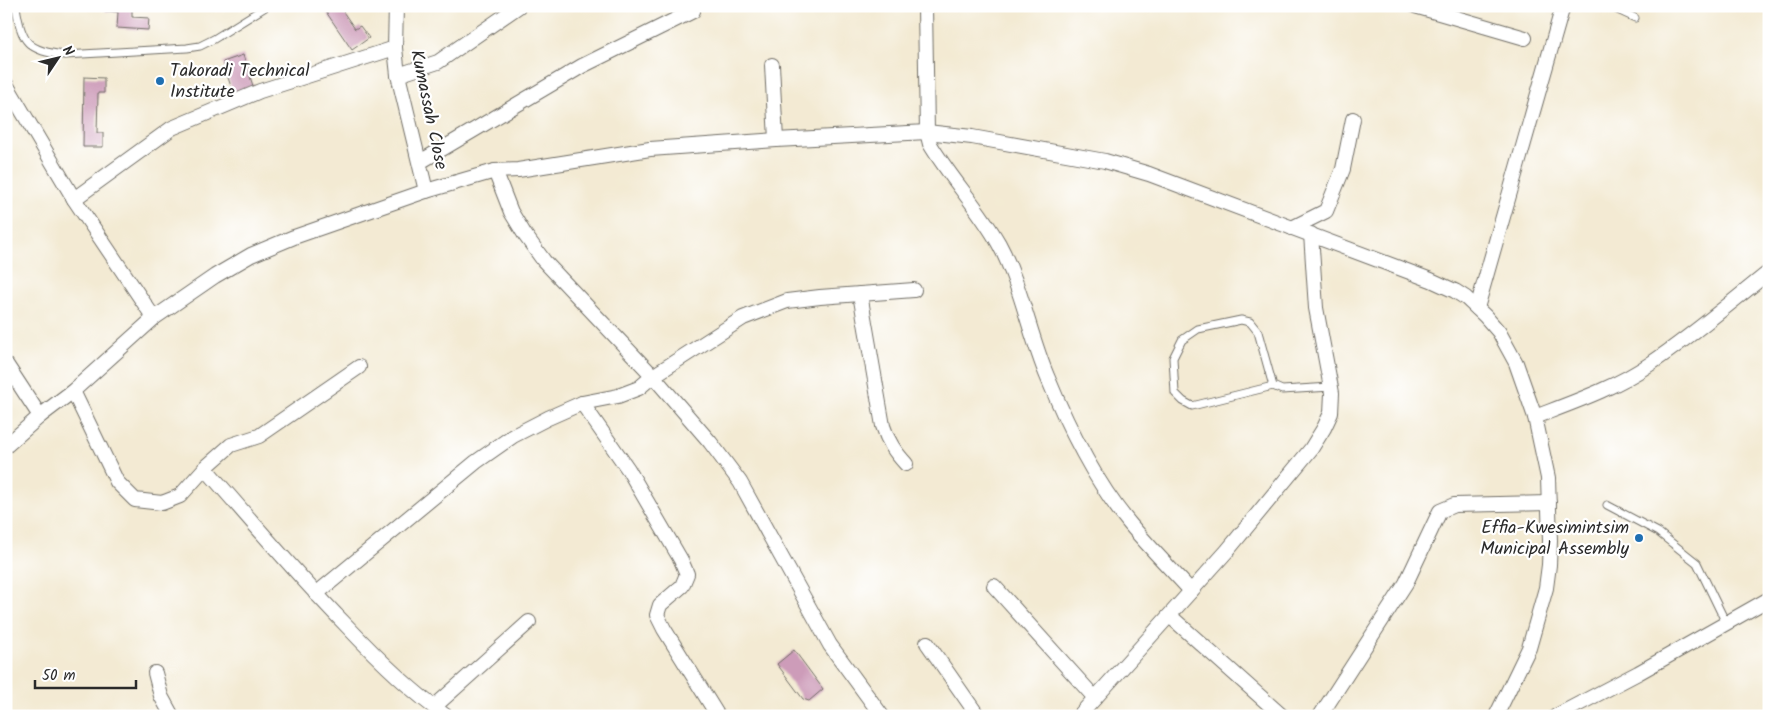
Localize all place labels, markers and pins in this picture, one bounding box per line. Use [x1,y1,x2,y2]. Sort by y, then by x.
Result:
place label: Takoradi Technical Institute [170,57,310,107]
marker: Takoradi Technical Institute [154,75,166,87]
place label: Effia-Kwesimintsim Municipal Assembly [1480,514,1630,564]
marker: Effia-Kwesimintsim Municipal Assembly [1633,532,1645,544]

